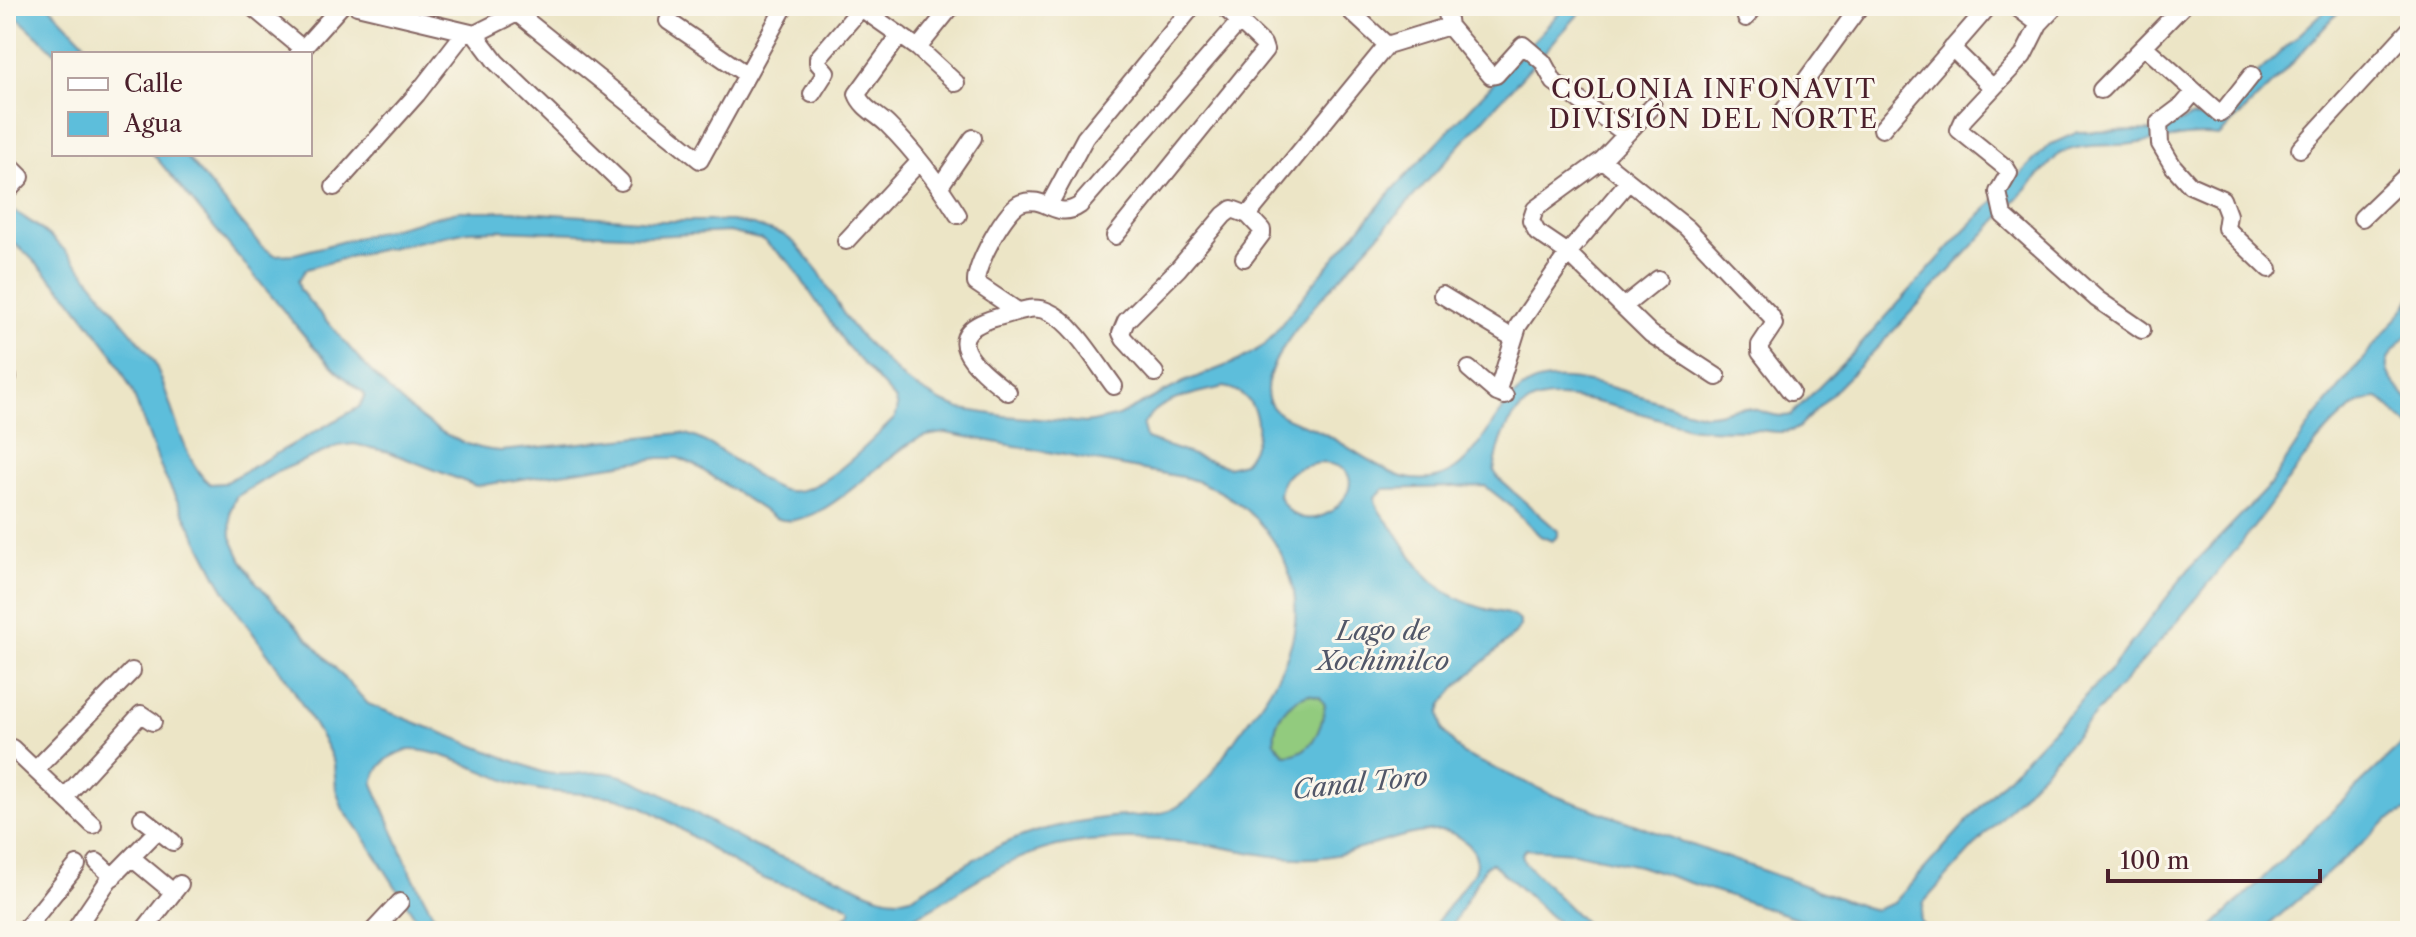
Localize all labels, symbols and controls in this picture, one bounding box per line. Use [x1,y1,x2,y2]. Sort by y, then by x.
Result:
legend [52,52,312,156]
text: Calle [124,69,183,98]
district label: COLONIA INFONAVIT DIVISIÓN DEL NORTE [1549,73,1879,135]
text: Agua [123,109,182,138]
water label: Lago de Xochimilco [1314,615,1449,677]
water label: Canal Toro [1291,760,1429,806]
scale bar [2108,833,2320,883]
text: 100 m [2120,846,2189,875]

